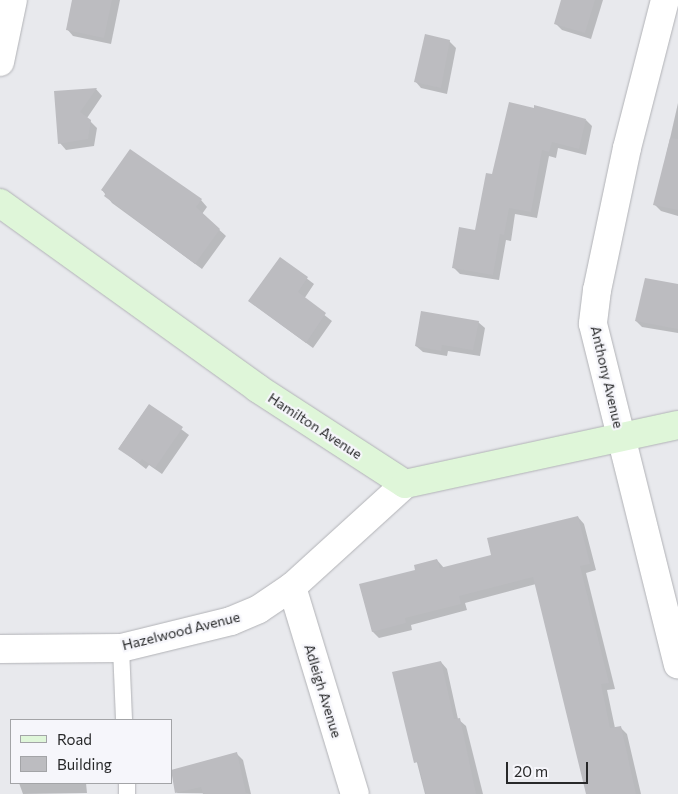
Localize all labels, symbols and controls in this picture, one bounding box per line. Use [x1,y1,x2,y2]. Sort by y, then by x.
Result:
street label: Anthony Avenue [587,324,627,430]
street label: Hamilton Avenue [265,389,365,463]
street label: Hazelwood Avenue [120,608,242,654]
street label: Adleigh Avenue [301,642,345,740]
legend [10,719,172,784]
text: Road [57,730,92,748]
scale bar [508,752,590,784]
text: Building [57,755,112,773]
text: 20 m [514,762,548,780]

